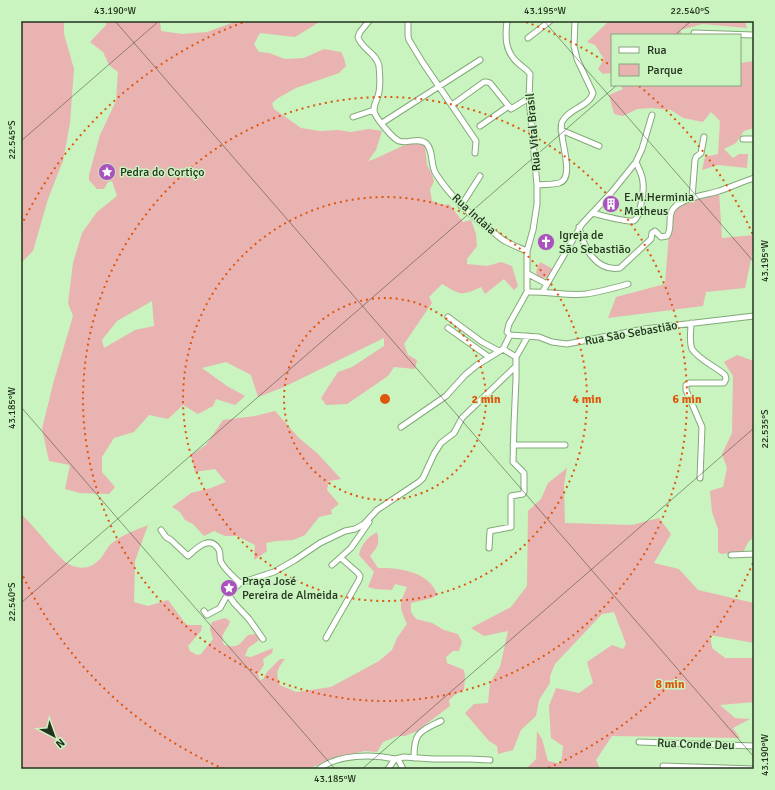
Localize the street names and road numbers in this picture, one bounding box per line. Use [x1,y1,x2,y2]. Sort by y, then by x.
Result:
street label: Rua Vital Brasil [523,92,544,172]
street label: Rua Indaia [449,191,499,238]
street label: Rua São Sebastião [584,318,679,349]
street label: Rua Conde Deu [657,736,735,753]

